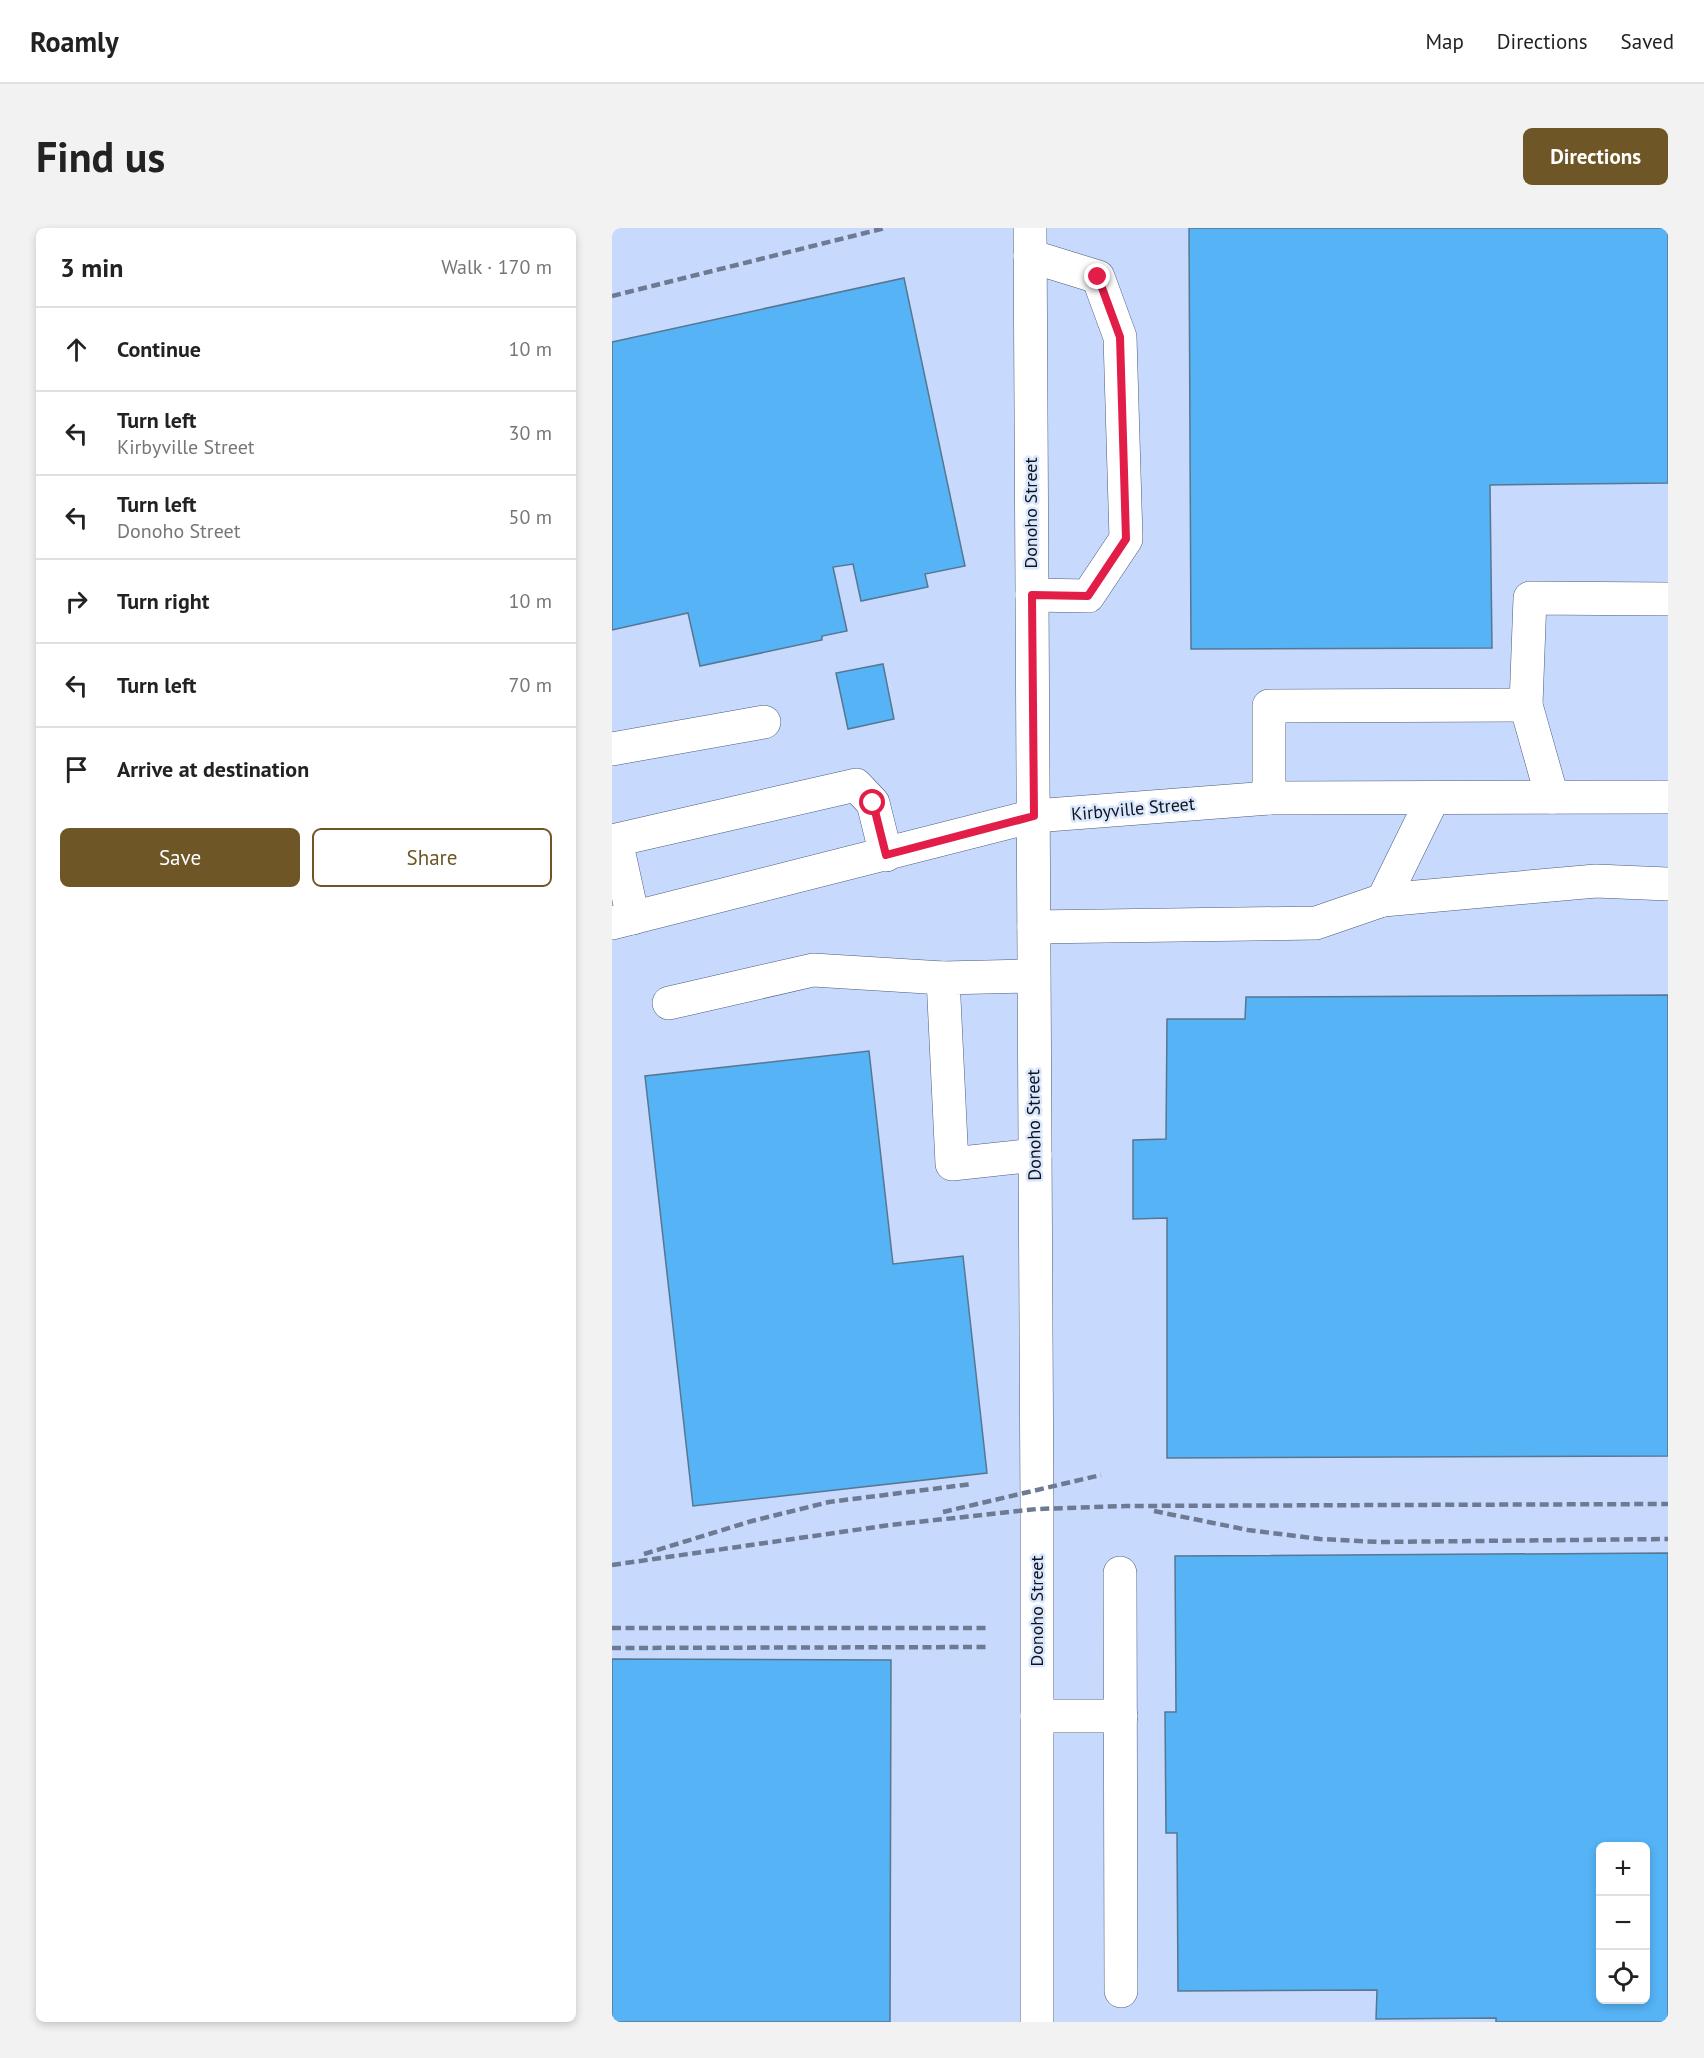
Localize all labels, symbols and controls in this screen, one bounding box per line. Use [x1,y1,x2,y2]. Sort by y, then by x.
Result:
text: Roamly [30,23,119,60]
text: Map [1425,28,1464,55]
text: Directions [1497,28,1588,55]
text: Saved [1621,28,1674,55]
button: Directions [1523,128,1668,185]
text: Find us [36,129,165,184]
text: 3 min [60,251,123,284]
text: Walk · 170 m [441,254,552,280]
route end [1084,263,1110,289]
icon: ahead [60,333,93,366]
text: Continue [117,335,201,363]
text: 10 m [509,336,552,362]
text: Turn left [117,406,197,434]
icon: left [60,417,93,450]
text: 30 m [509,420,552,446]
text: Kirbyville Street [117,434,255,460]
street label: Donoho Street [1019,457,1042,569]
text: Turn left [117,490,197,518]
icon: left [60,501,93,534]
text: 50 m [509,504,552,530]
text: Donoho Street [117,518,241,544]
icon: right [60,585,93,618]
text: Turn right [117,587,209,615]
text: 10 m [509,588,552,614]
icon: left [60,669,93,702]
text: Turn left [117,671,197,699]
text: 70 m [509,672,552,698]
icon: arrive [60,753,93,786]
text: Arrive at destination [117,755,309,783]
route start [859,789,885,815]
street label: Kirbyville Street [1070,792,1196,825]
button: Save [60,828,300,887]
button: Share [312,828,552,887]
street label: Donoho Street [1021,1069,1046,1181]
street label: Donoho Street [1025,1555,1048,1667]
map controls [1596,1842,1650,2004]
button: + [1596,1842,1650,1896]
button: − [1596,1896,1650,1950]
button: locate [1596,1950,1650,2004]

